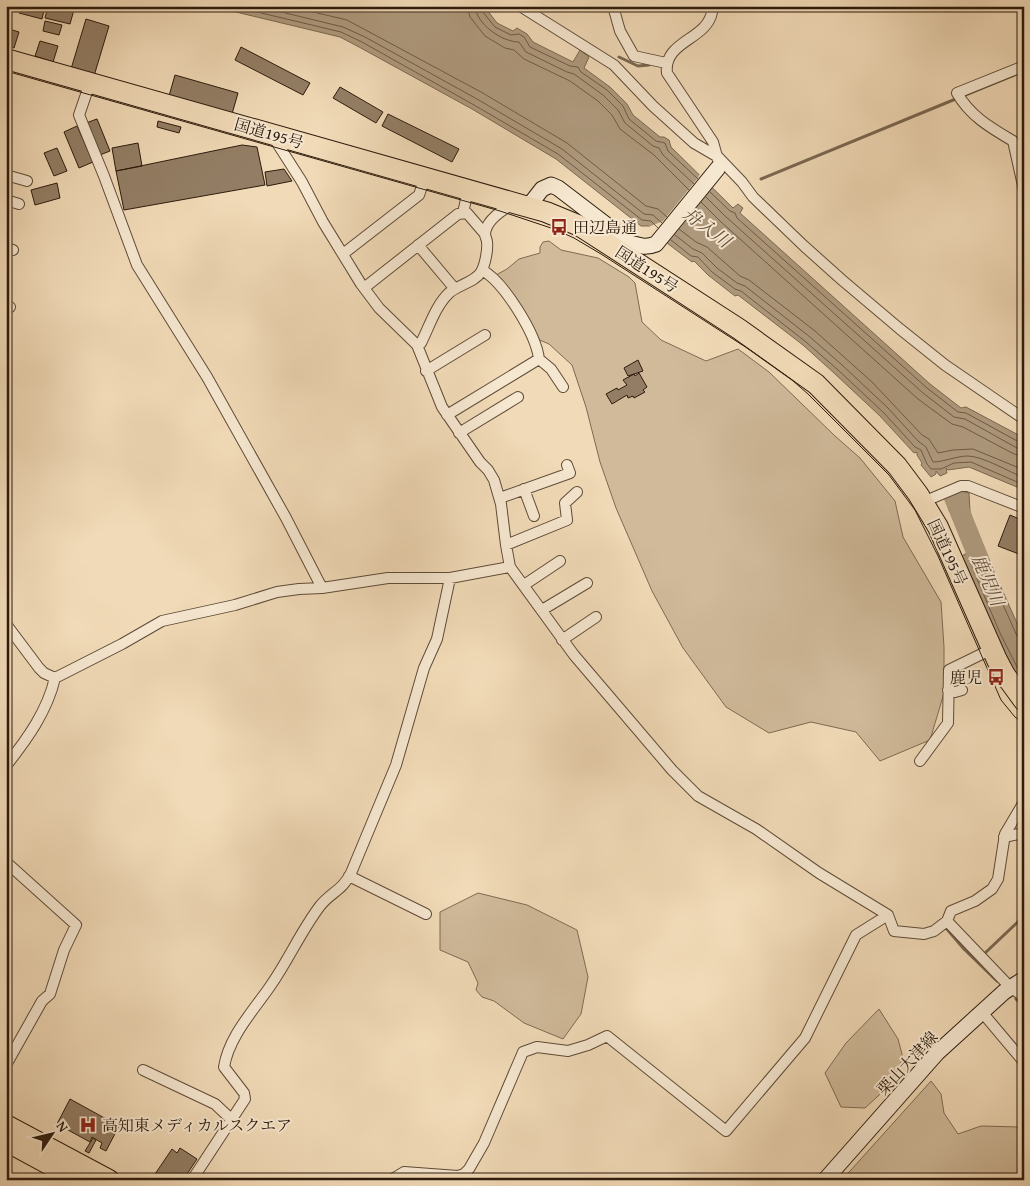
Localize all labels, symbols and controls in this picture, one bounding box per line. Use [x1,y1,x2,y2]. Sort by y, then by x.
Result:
street label: 国道195号 [232,112,306,154]
water label: 舟入川 [677,200,738,255]
place label: 田辺島通 [573,215,637,239]
bus stop icon: 田辺島通 [549,217,569,237]
street label: 国道195号 [611,240,683,298]
street label: 国道195号 [922,515,974,589]
water label: 鹿児川 [965,550,1012,612]
place label: 鹿児 [950,665,982,689]
bus stop icon: 鹿児 [986,667,1006,687]
street label: 栗山大津線 [871,1026,943,1100]
north arrow [28,1108,78,1158]
place label: 高知東メディカルスクエア [102,1113,292,1137]
hospital icon: 高知東メディカルスクエア [78,1115,98,1135]
text: N [52,1117,74,1137]

